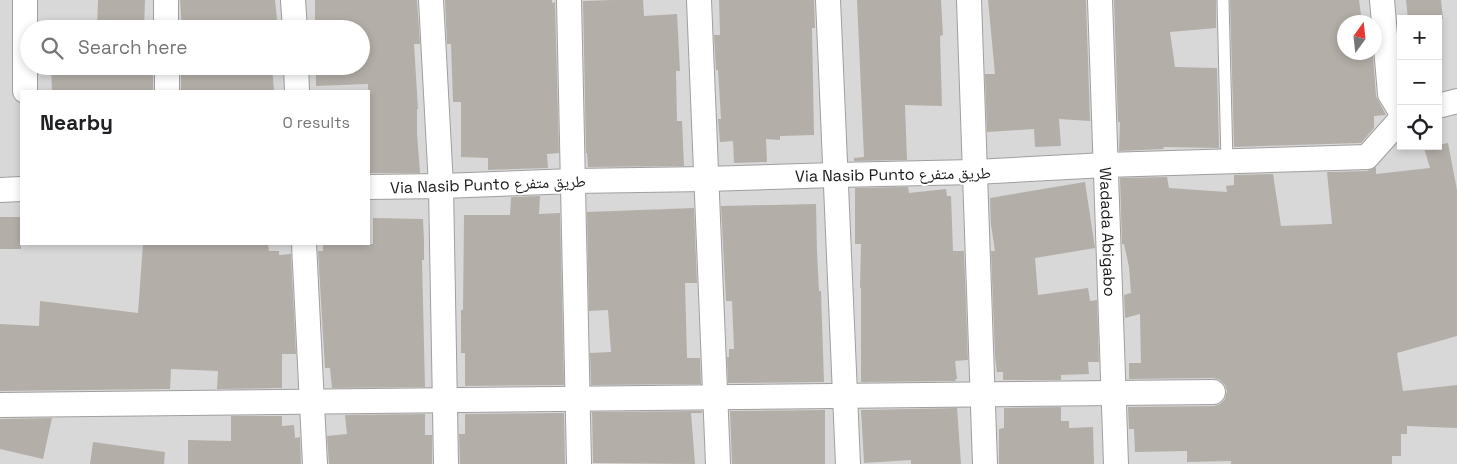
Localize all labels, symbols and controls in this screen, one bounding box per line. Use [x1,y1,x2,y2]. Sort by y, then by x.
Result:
north arrow [1337,15,1382,60]
map controls [1397,15,1442,150]
button: + [1397,15,1442,60]
search box [20,20,370,75]
icon: search [38,34,66,62]
text: Search here [78,35,188,60]
button: − [1397,60,1442,105]
button: locate [1397,105,1442,150]
text: Nearby [40,109,113,136]
text: 0 results [282,112,350,133]
street label: Via Nasib Punto طريق متفرع [795,162,991,187]
street label: Wadada Abigabo [1095,167,1120,297]
street label: Via Nasib Punto طريق متفرع [390,171,586,198]

